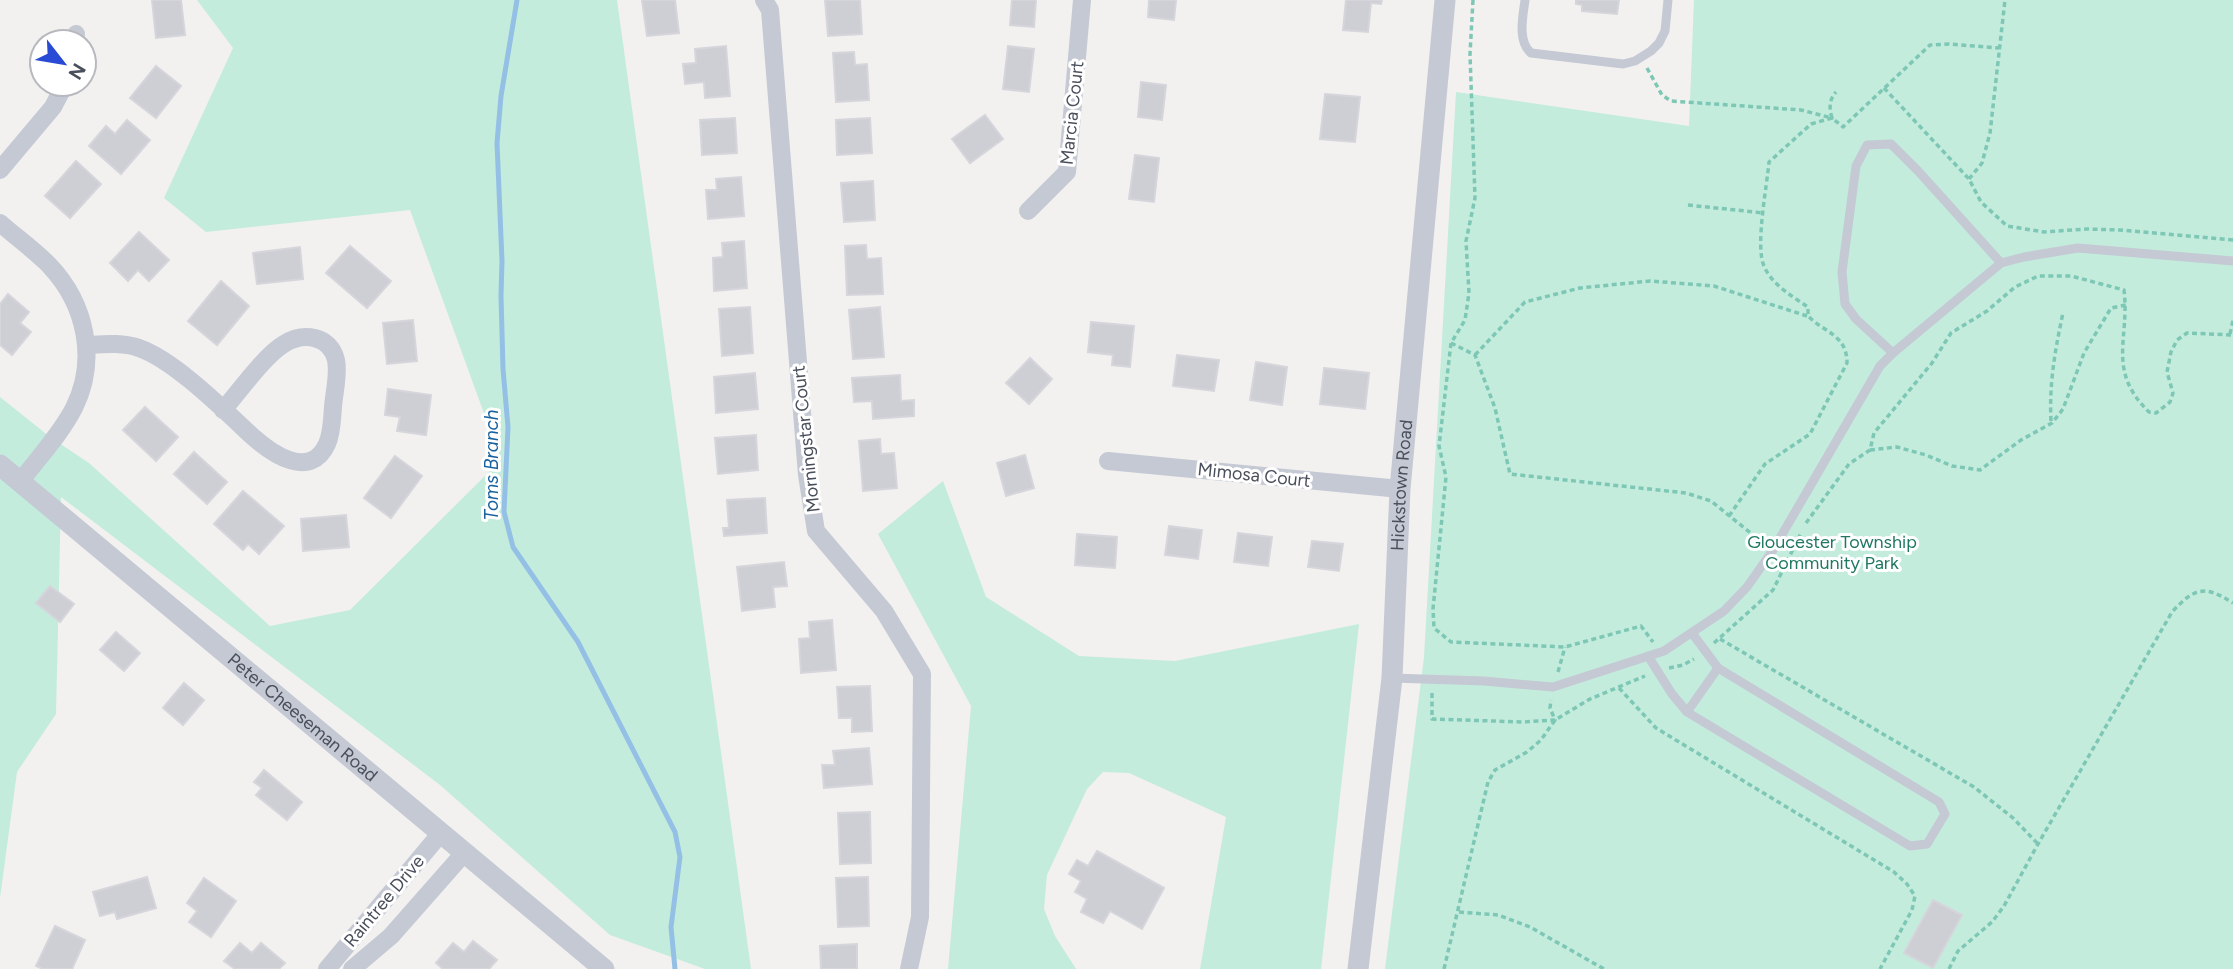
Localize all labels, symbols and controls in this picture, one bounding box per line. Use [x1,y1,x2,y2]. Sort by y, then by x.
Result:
north arrow [28,28,98,98]
text: N [64,59,91,84]
street label: Marcia Court [1056,60,1088,166]
street label: Morningstar Court [787,364,825,514]
water label: Toms Branch [480,409,503,520]
street label: Hickstown Road [1386,419,1417,551]
street label: Mimosa Court [1196,458,1312,492]
park label: Gloucester Township Community Park [1747,531,1917,574]
street label: Peter Cheeseman Road [223,649,382,786]
street label: Raintree Drive [339,850,429,951]

